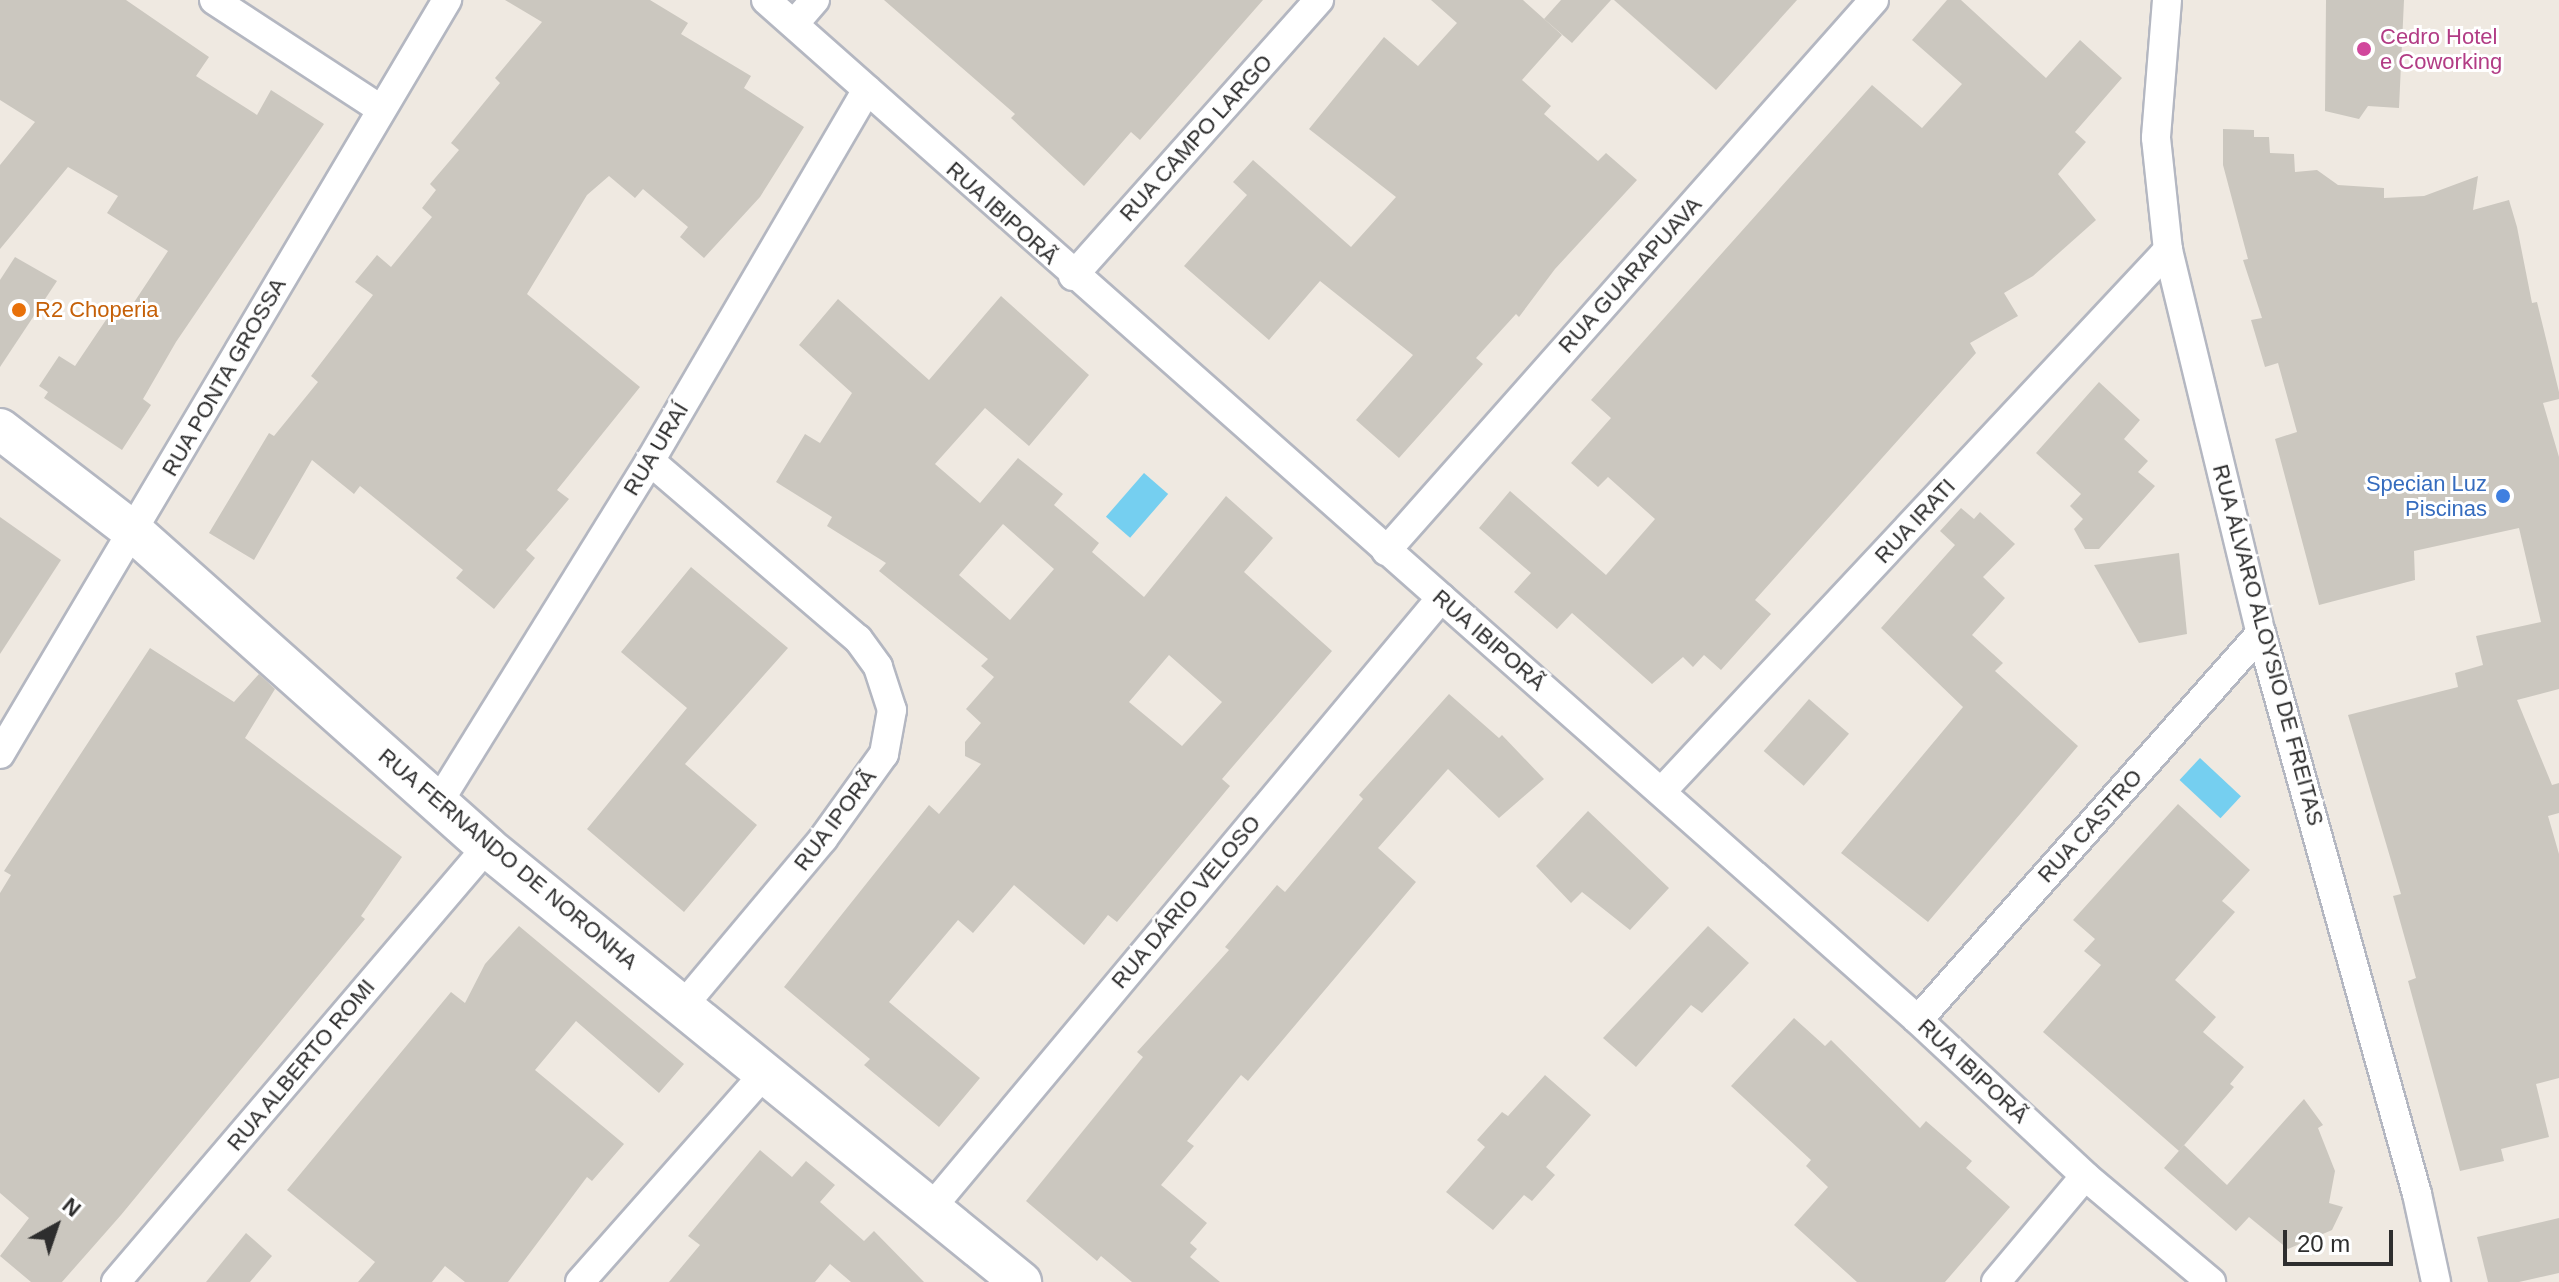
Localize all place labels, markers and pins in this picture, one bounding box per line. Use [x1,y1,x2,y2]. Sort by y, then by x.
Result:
place label: Cedro Hotel e Coworking [2380,23,2502,74]
marker: Cedro Hotel e Coworking [2355,40,2373,58]
place label: R2 Choperia [35,297,159,323]
marker: R2 Choperia [10,301,28,319]
place label: Specian Luz Piscinas [2366,470,2487,522]
marker: Specian Luz Piscinas [2494,487,2512,505]

